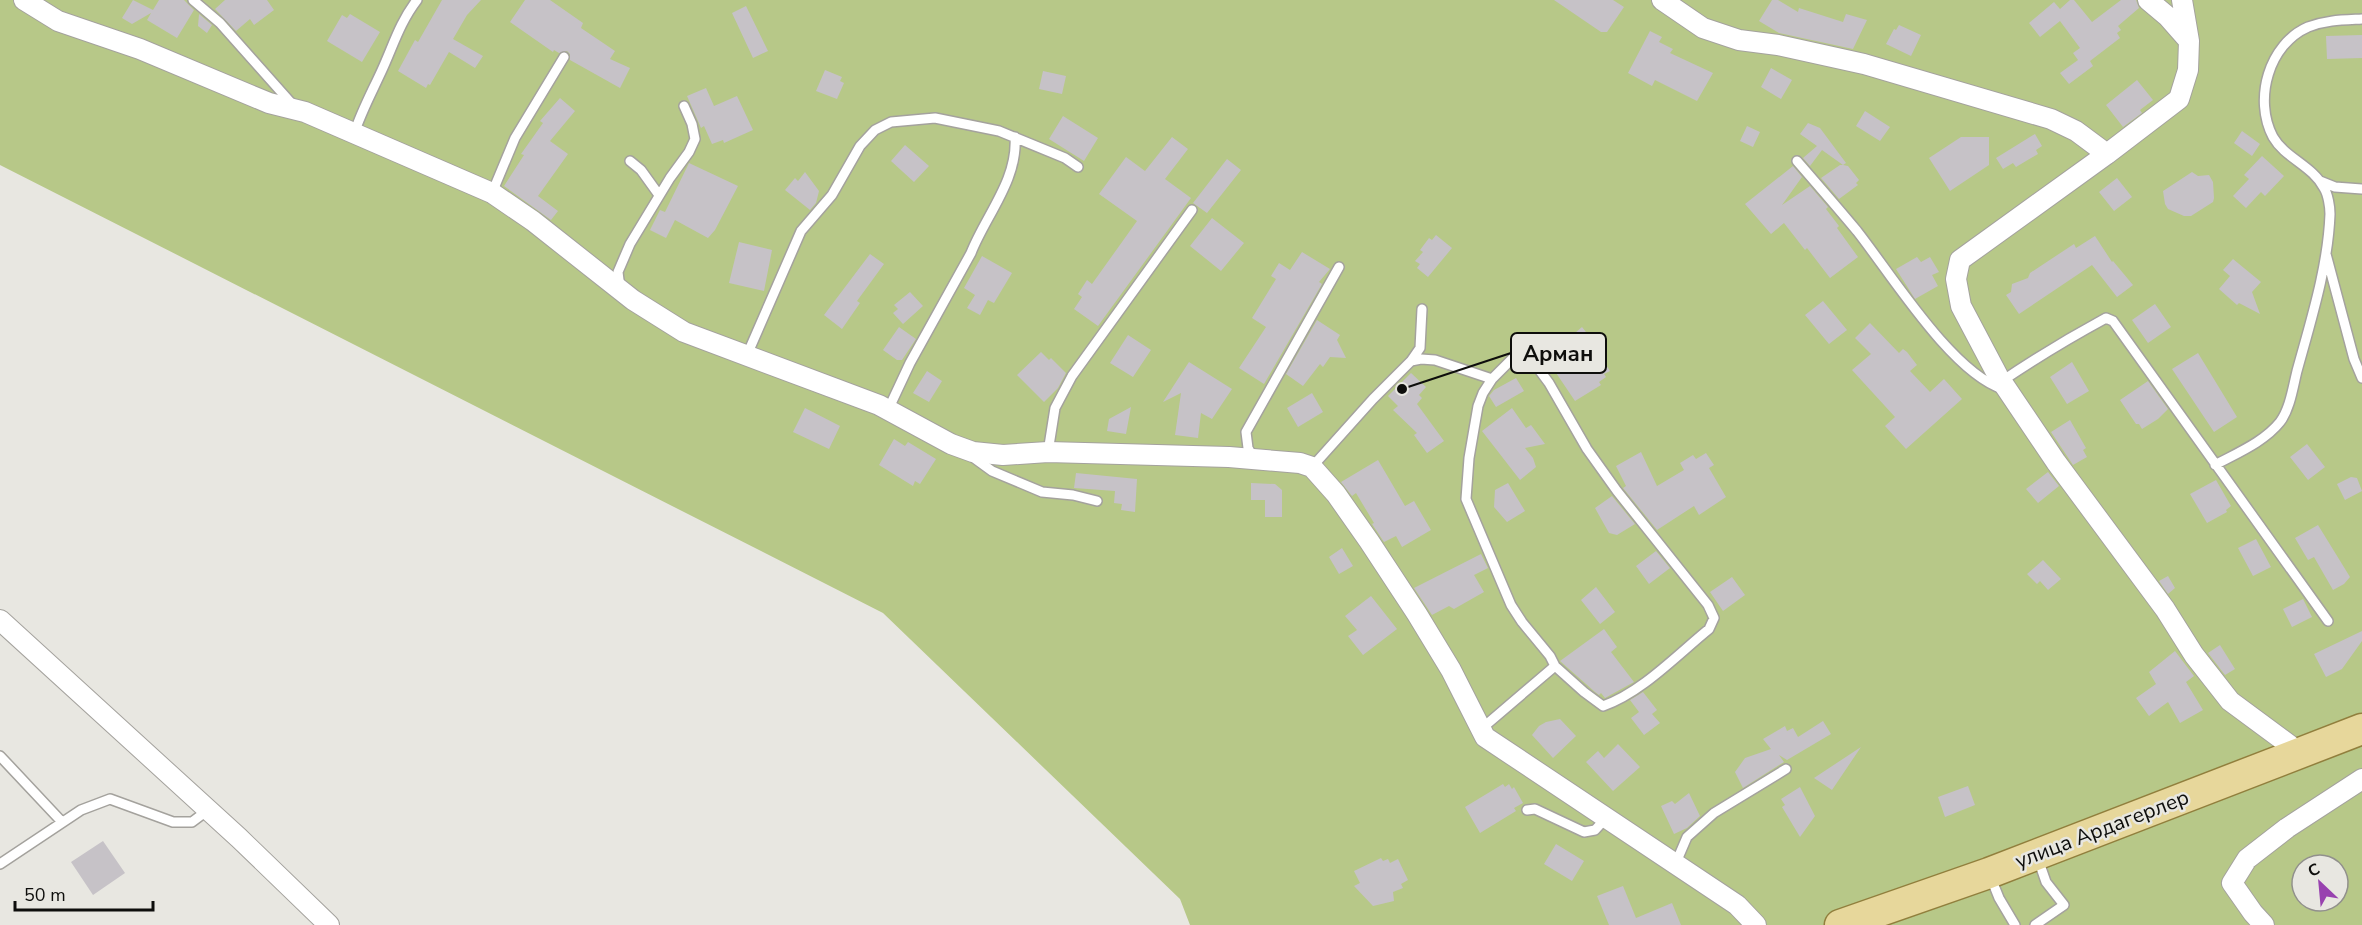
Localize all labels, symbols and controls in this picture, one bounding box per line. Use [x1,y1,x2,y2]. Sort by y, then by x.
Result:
callout: Арман [1511,333,1606,373]
text: Арман [1523,339,1593,369]
street label: улица Ардагерлер [2011,783,2193,875]
north arrow [2290,853,2350,913]
text: С [2304,858,2324,883]
scale bar [15,874,153,912]
text: 50 m [24,883,66,907]

